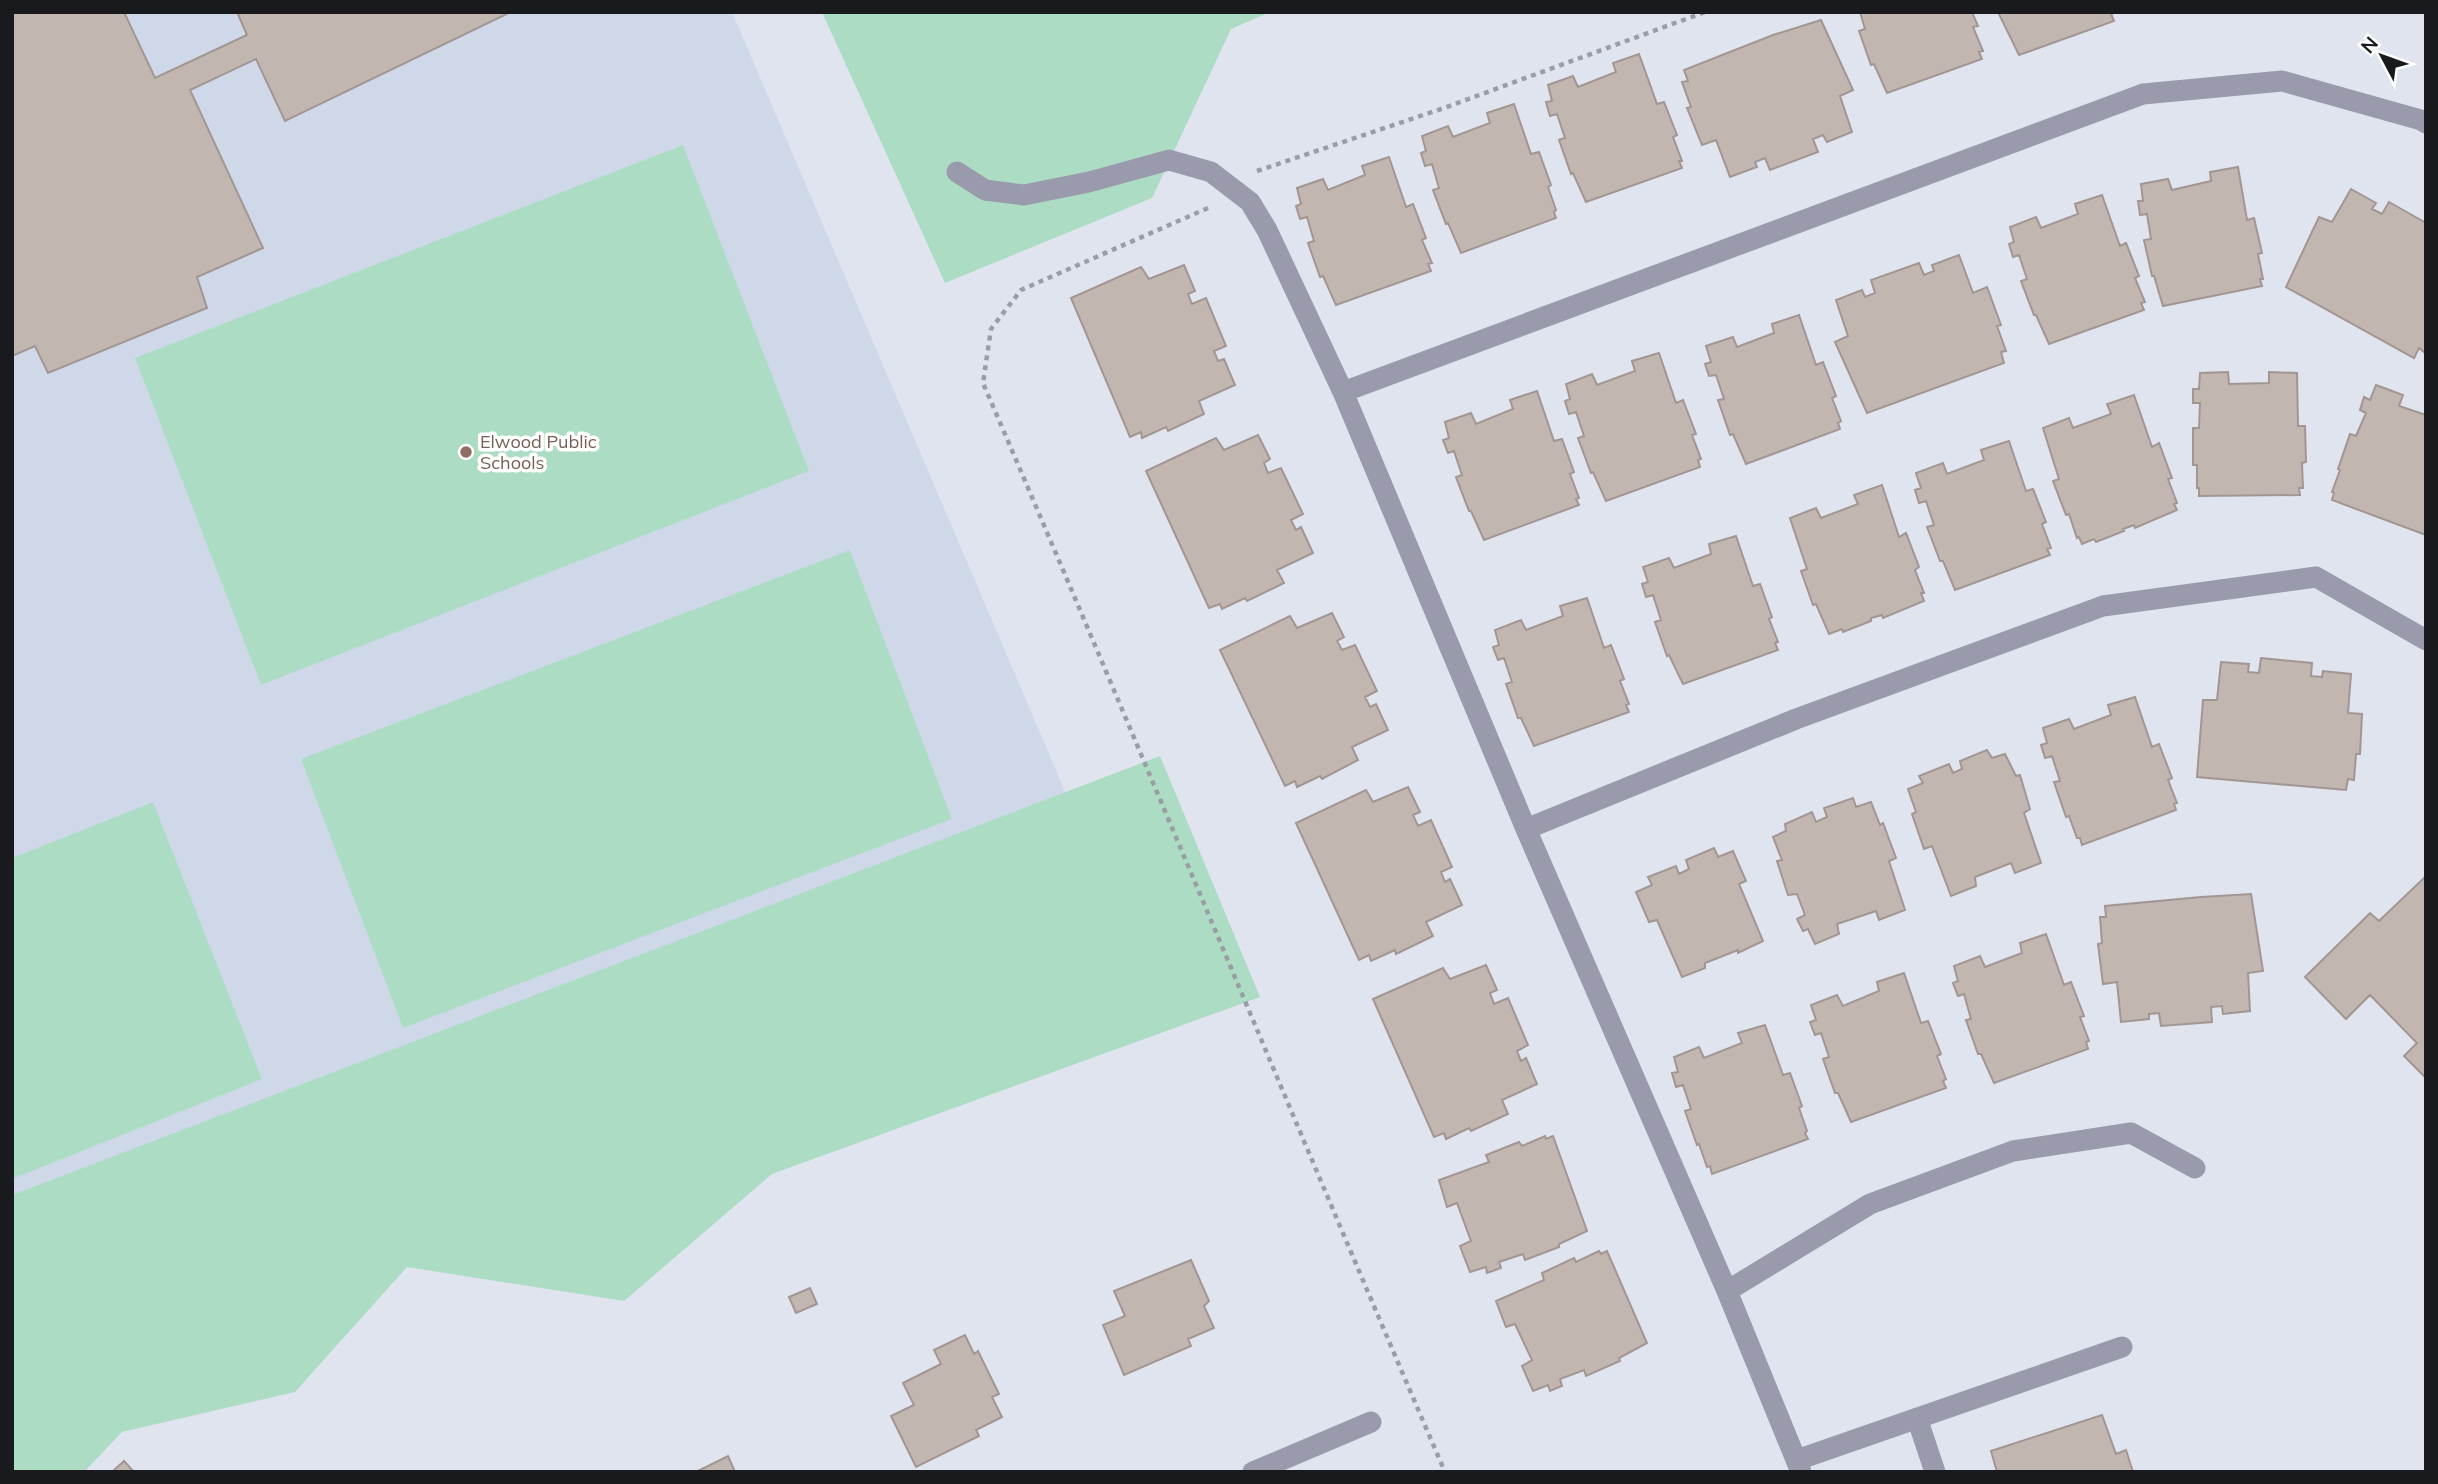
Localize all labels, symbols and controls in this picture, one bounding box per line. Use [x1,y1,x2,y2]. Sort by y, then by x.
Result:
north arrow [2347,21,2417,91]
text: N [2355,32,2383,58]
place label: Elwood Public Schools [480,430,597,474]
marker: Elwood Public Schools [458,444,474,460]

